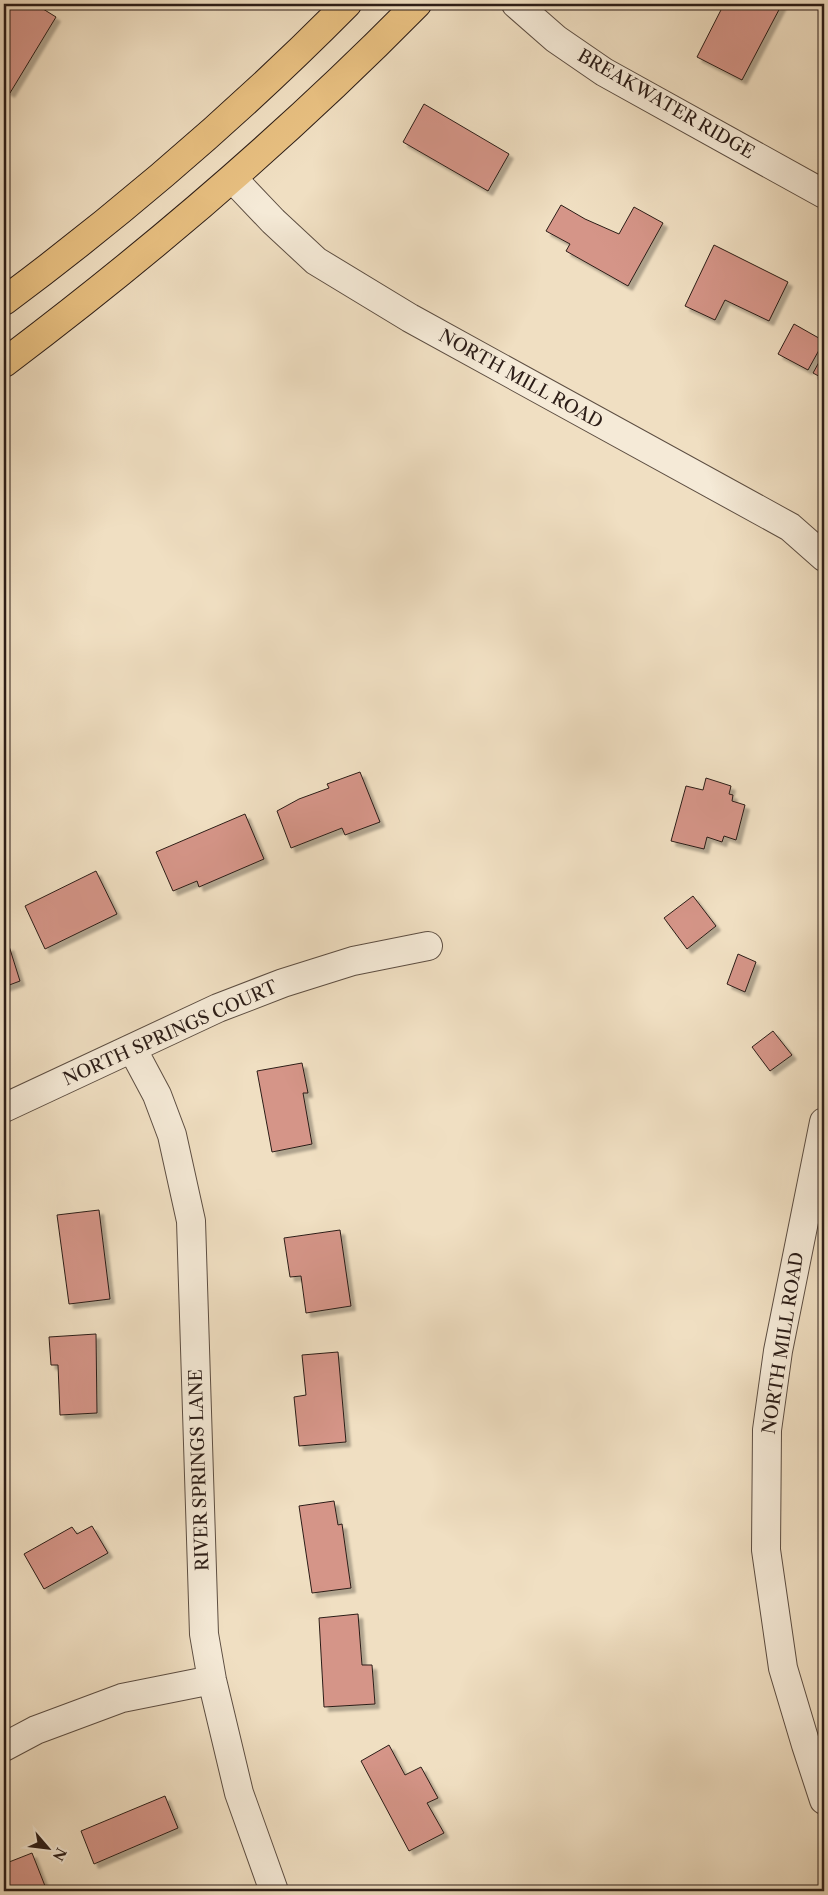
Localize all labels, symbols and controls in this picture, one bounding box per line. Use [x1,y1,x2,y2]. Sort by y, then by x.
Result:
street label: BREAKWATER RIDGE [574,44,758,164]
street label: NORTH MILL ROAD [435,325,607,433]
street label: NORTH SPRINGS COURT [59,976,281,1090]
street label: NORTH MILL ROAD [758,1250,808,1436]
street label: RIVER SPRINGS LANE [184,1369,214,1571]
north arrow [22,1822,72,1872]
text: N [49,1845,70,1864]

